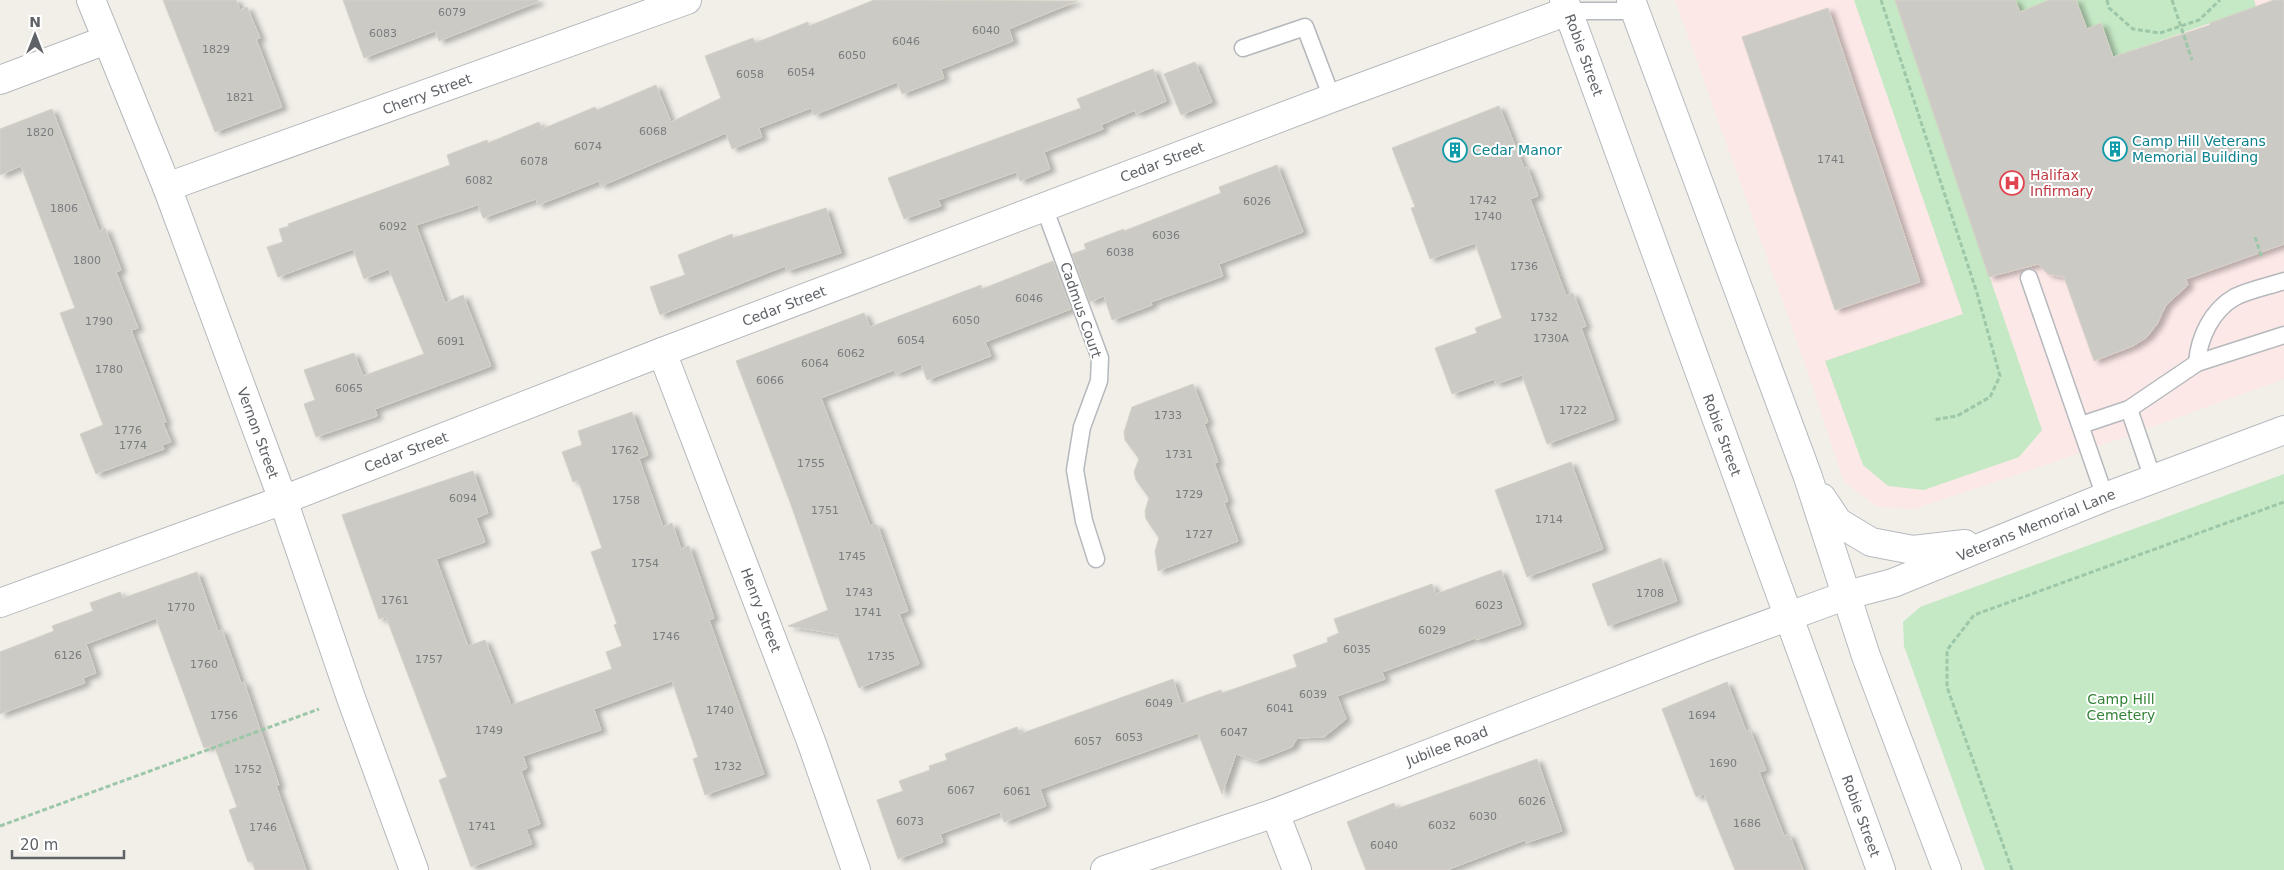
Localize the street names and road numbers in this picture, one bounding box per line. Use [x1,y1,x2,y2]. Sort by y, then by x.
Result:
street label: Robie Street [1562,12,1606,99]
street label: Cherry Street [380,70,474,118]
street label: Cedar Street [1118,138,1207,185]
street label: Cadmus Court [1057,260,1105,360]
street label: Cedar Street [740,282,829,329]
street label: Vernon Street [234,385,282,481]
street label: Robie Street [1700,392,1744,479]
street label: Cedar Street [362,428,451,475]
street label: Veterans Memorial Lane [1954,486,2118,564]
street label: Henry Street [738,566,785,655]
street label: Jubilee Road [1403,723,1490,769]
street label: Robie Street [1839,773,1883,860]

